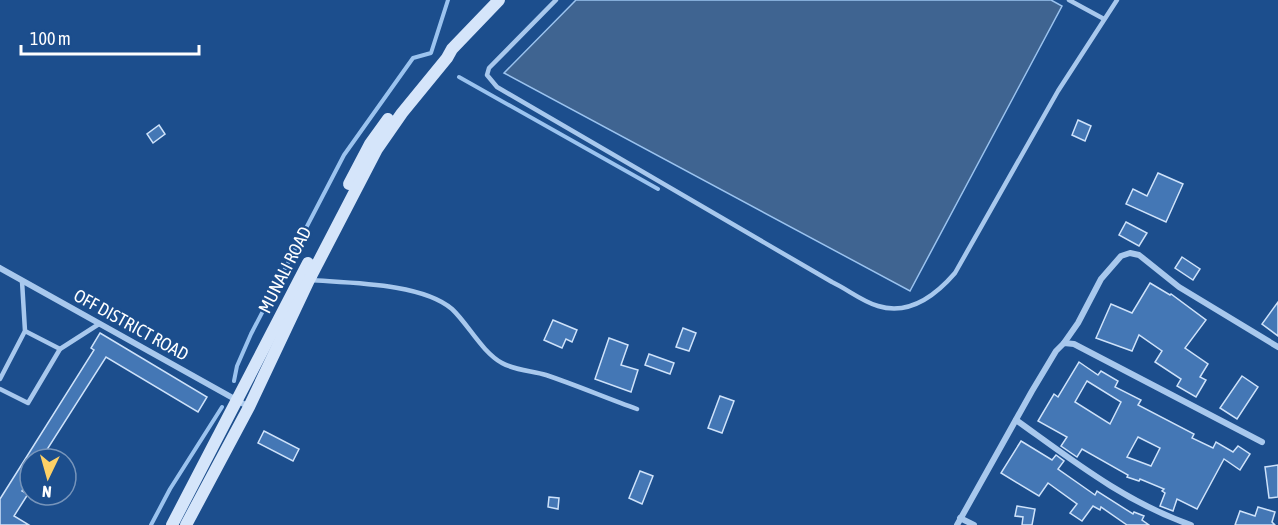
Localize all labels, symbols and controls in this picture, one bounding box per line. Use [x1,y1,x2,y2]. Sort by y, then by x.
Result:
scale bar [21,18,200,56]
text: 100 m [30,28,71,49]
street label: MUNALI ROAD [254,223,315,317]
street label: OFF DISTRICT ROAD [70,284,192,365]
north arrow [18,447,78,507]
text: N [41,483,52,501]

